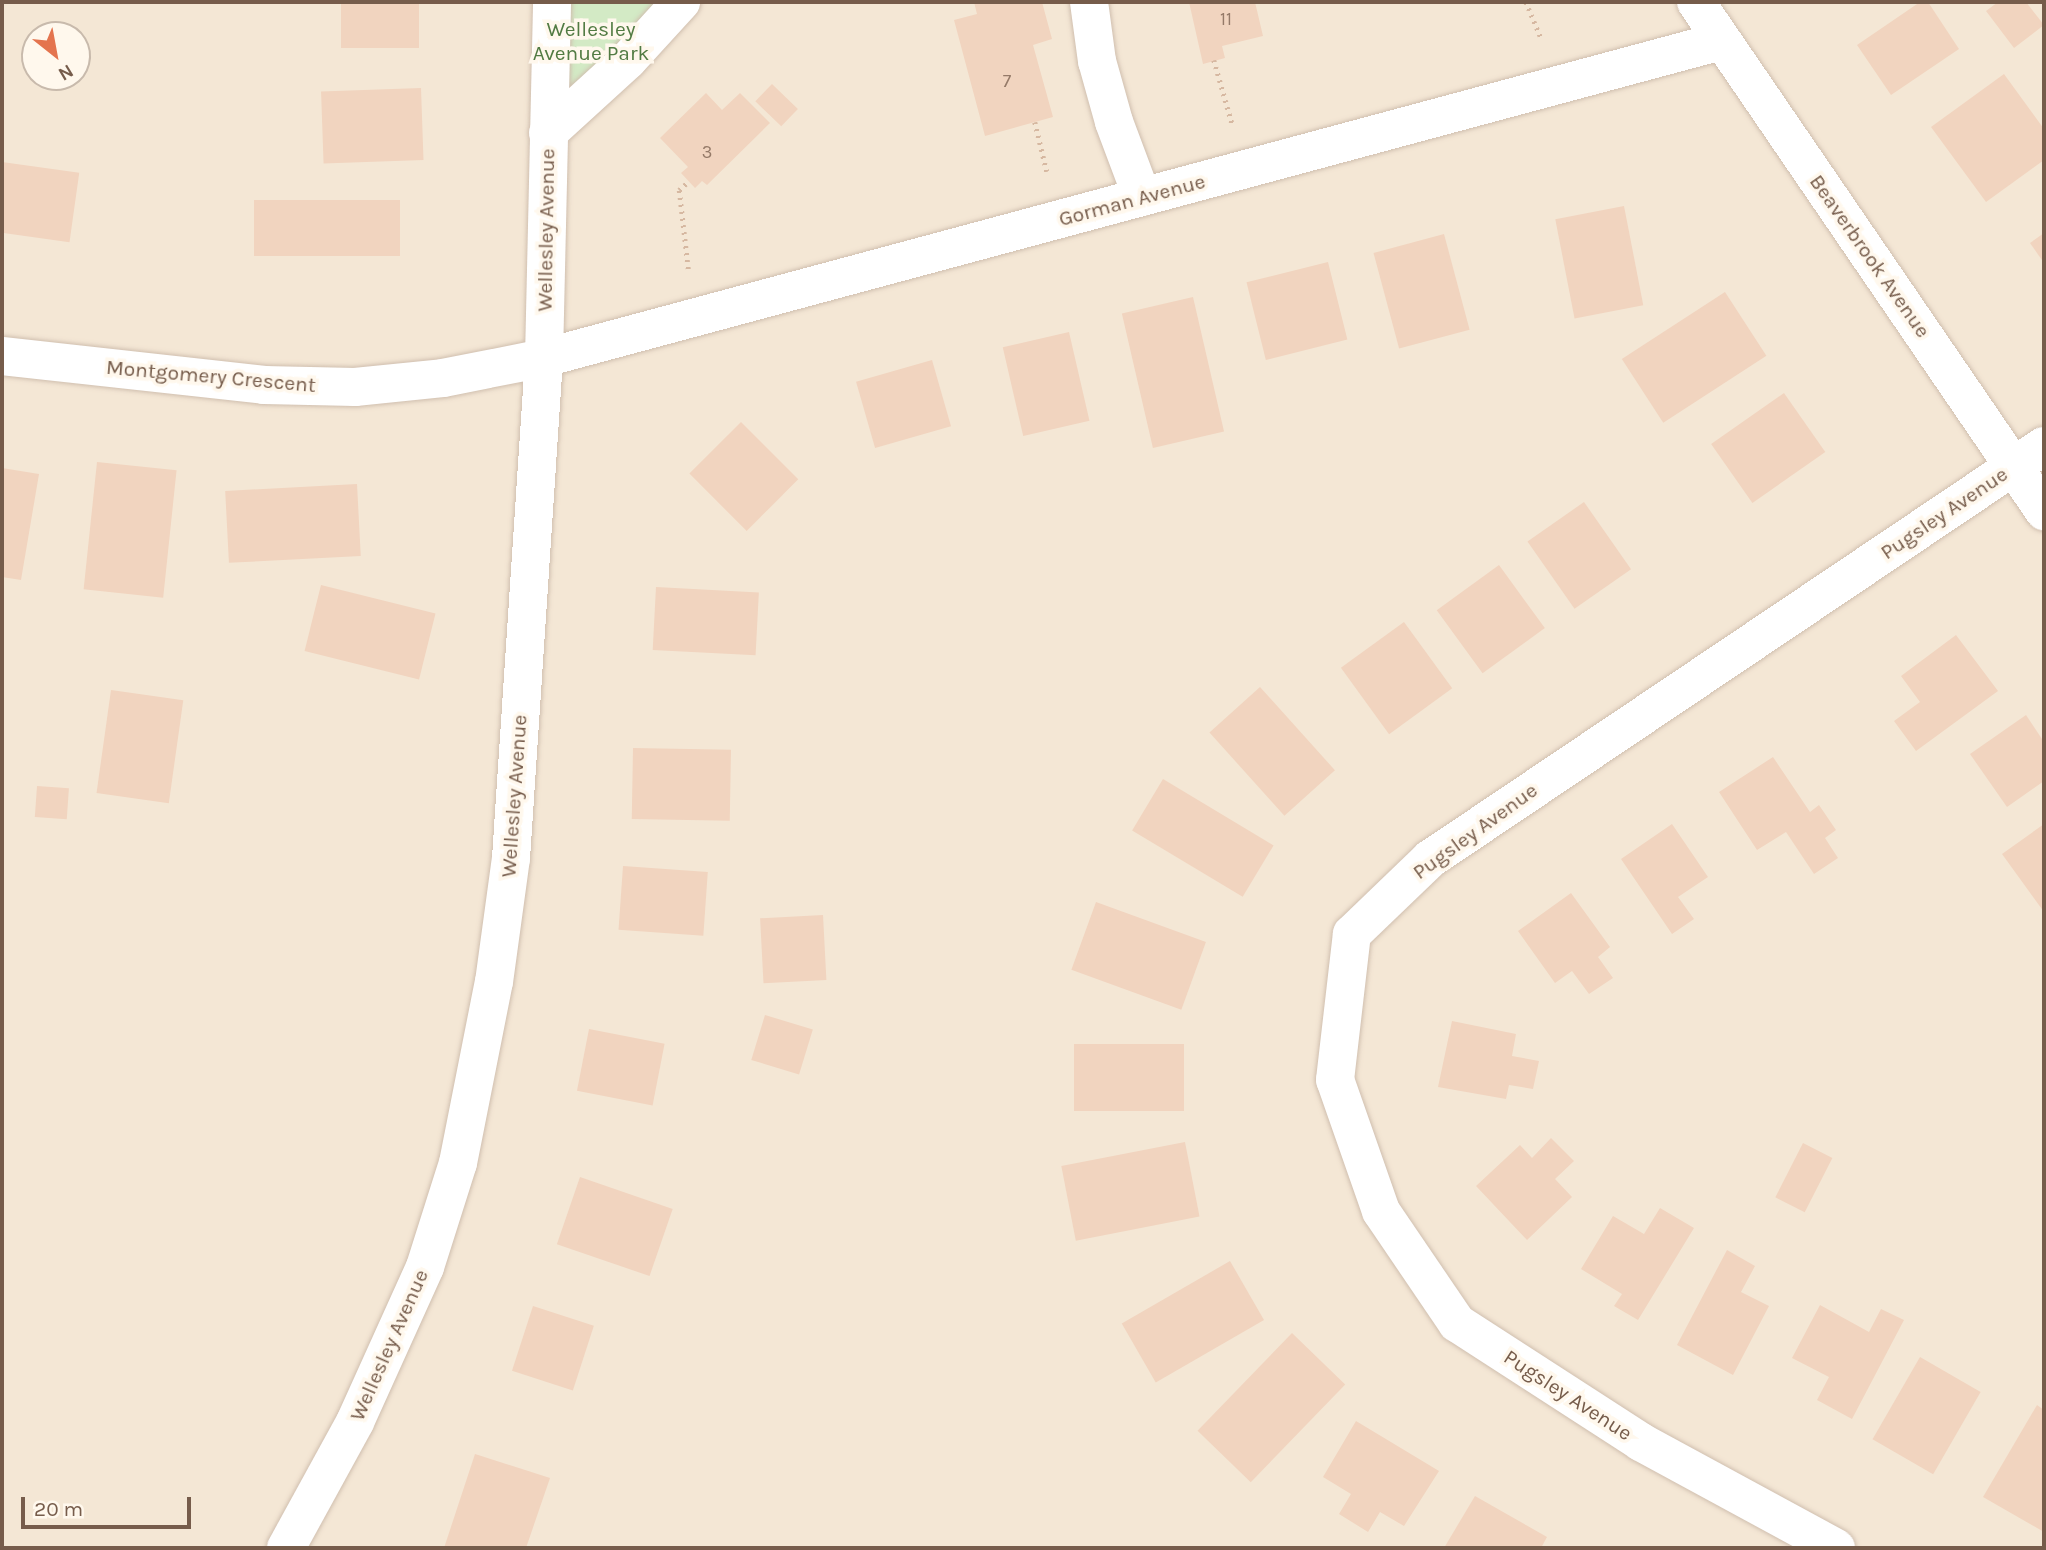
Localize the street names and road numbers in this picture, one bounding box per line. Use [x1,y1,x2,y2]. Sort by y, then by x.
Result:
street label: Wellesley Avenue [532,148,560,312]
street label: Gorman Avenue [1056,168,1208,232]
street label: Beaverbrook Avenue [1804,170,1936,342]
street label: Montgomery Crescent [105,354,317,398]
street label: Pugsley Avenue [1876,461,2012,565]
street label: Wellesley Avenue [496,714,532,878]
street label: Pugsley Avenue [1408,777,1542,885]
street label: Wellesley Avenue [344,1265,434,1425]
street label: Pugsley Avenue [1499,1344,1637,1446]

